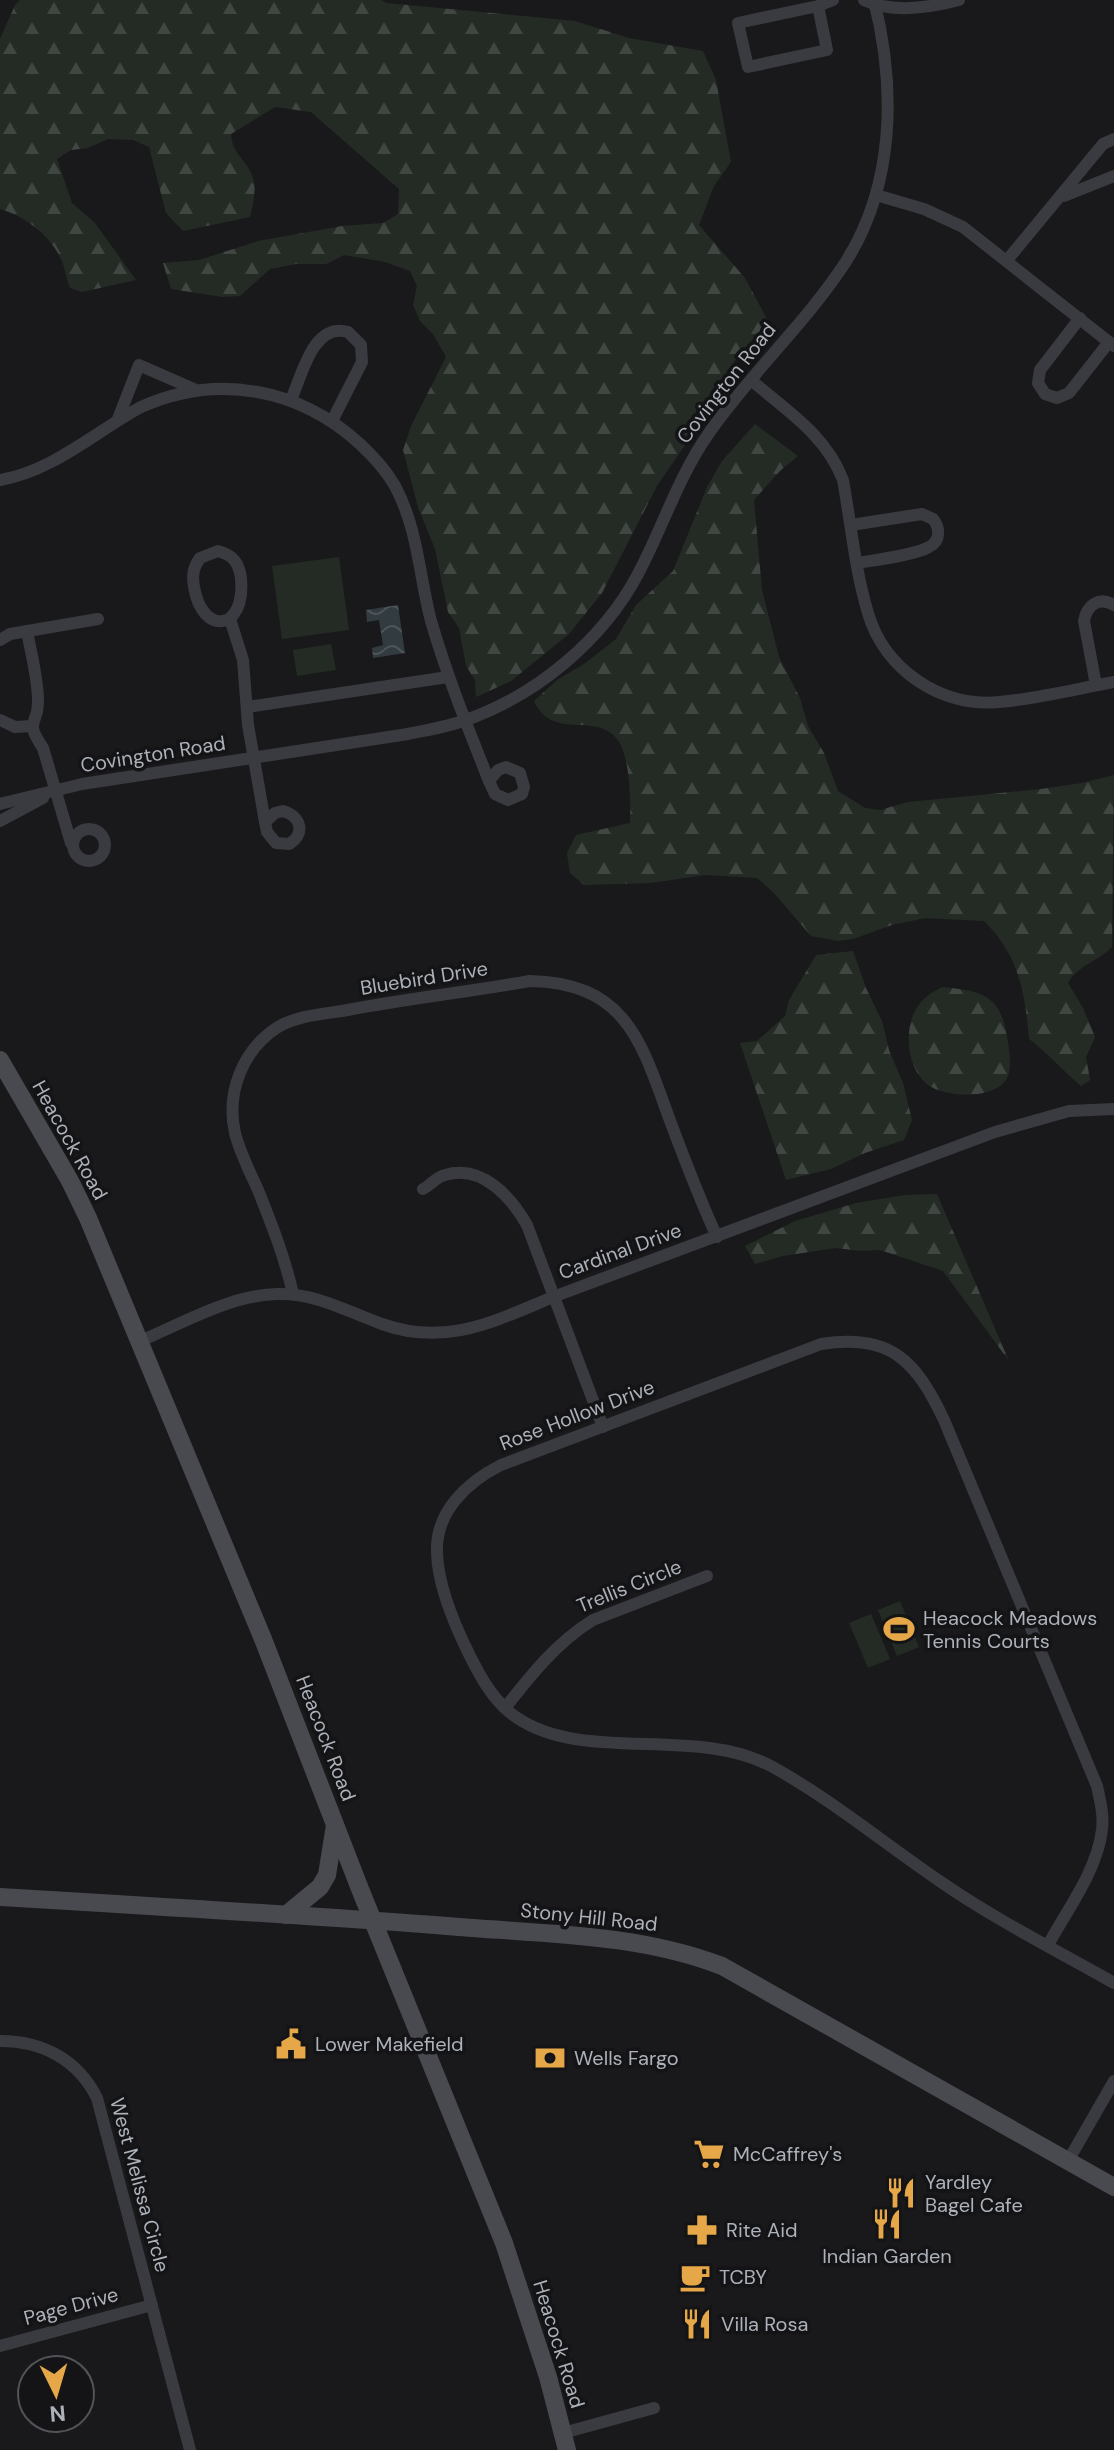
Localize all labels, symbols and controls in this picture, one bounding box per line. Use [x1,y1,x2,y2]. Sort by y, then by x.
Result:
street label: Covington Road [671,317,781,449]
street label: Covington Road [79,730,227,778]
street label: Bluebird Drive [358,955,490,1001]
street label: Heacock Road [26,1076,114,1204]
street label: Cardinal Drive [555,1217,685,1285]
street label: Rose Hollow Drive [496,1374,658,1456]
street label: Trellis Circle [573,1553,685,1619]
place label: Heacock Meadows Tennis Courts [923,1605,1097,1654]
sports icon: Heacock Meadows Tennis Courts [882,1612,916,1646]
street label: Heacock Road [290,1671,362,1805]
street label: Stony Hill Road [519,1897,659,1937]
public building icon: Lower Makefield [274,2027,308,2061]
place label: Lower Makefield [315,2031,464,2057]
bank icon: Wells Fargo [533,2041,567,2075]
place label: Wells Fargo [574,2045,679,2071]
street label: West Melissa Circle [104,2095,176,2275]
supermarket icon: McCaffrey's [692,2137,726,2171]
place label: McCaffrey's [733,2141,842,2167]
place label: Yardley Bagel Cafe [925,2169,1023,2218]
restaurant icon: Yardley Bagel Cafe [884,2176,918,2210]
restaurant icon: Indian Garden [870,2207,904,2241]
pharmacy icon: Rite Aid [685,2213,719,2247]
place label: Rite Aid [726,2217,798,2243]
place label: Indian Garden [822,2243,952,2269]
cafe icon: TCBY [678,2260,712,2294]
place label: TCBY [719,2264,767,2290]
street label: Heacock Road [527,2277,591,2411]
street label: Page Drive [21,2281,121,2331]
restaurant icon: Villa Rosa [680,2307,714,2341]
place label: Villa Rosa [721,2311,808,2337]
north arrow [16,2354,96,2434]
text: N [48,2398,67,2429]

